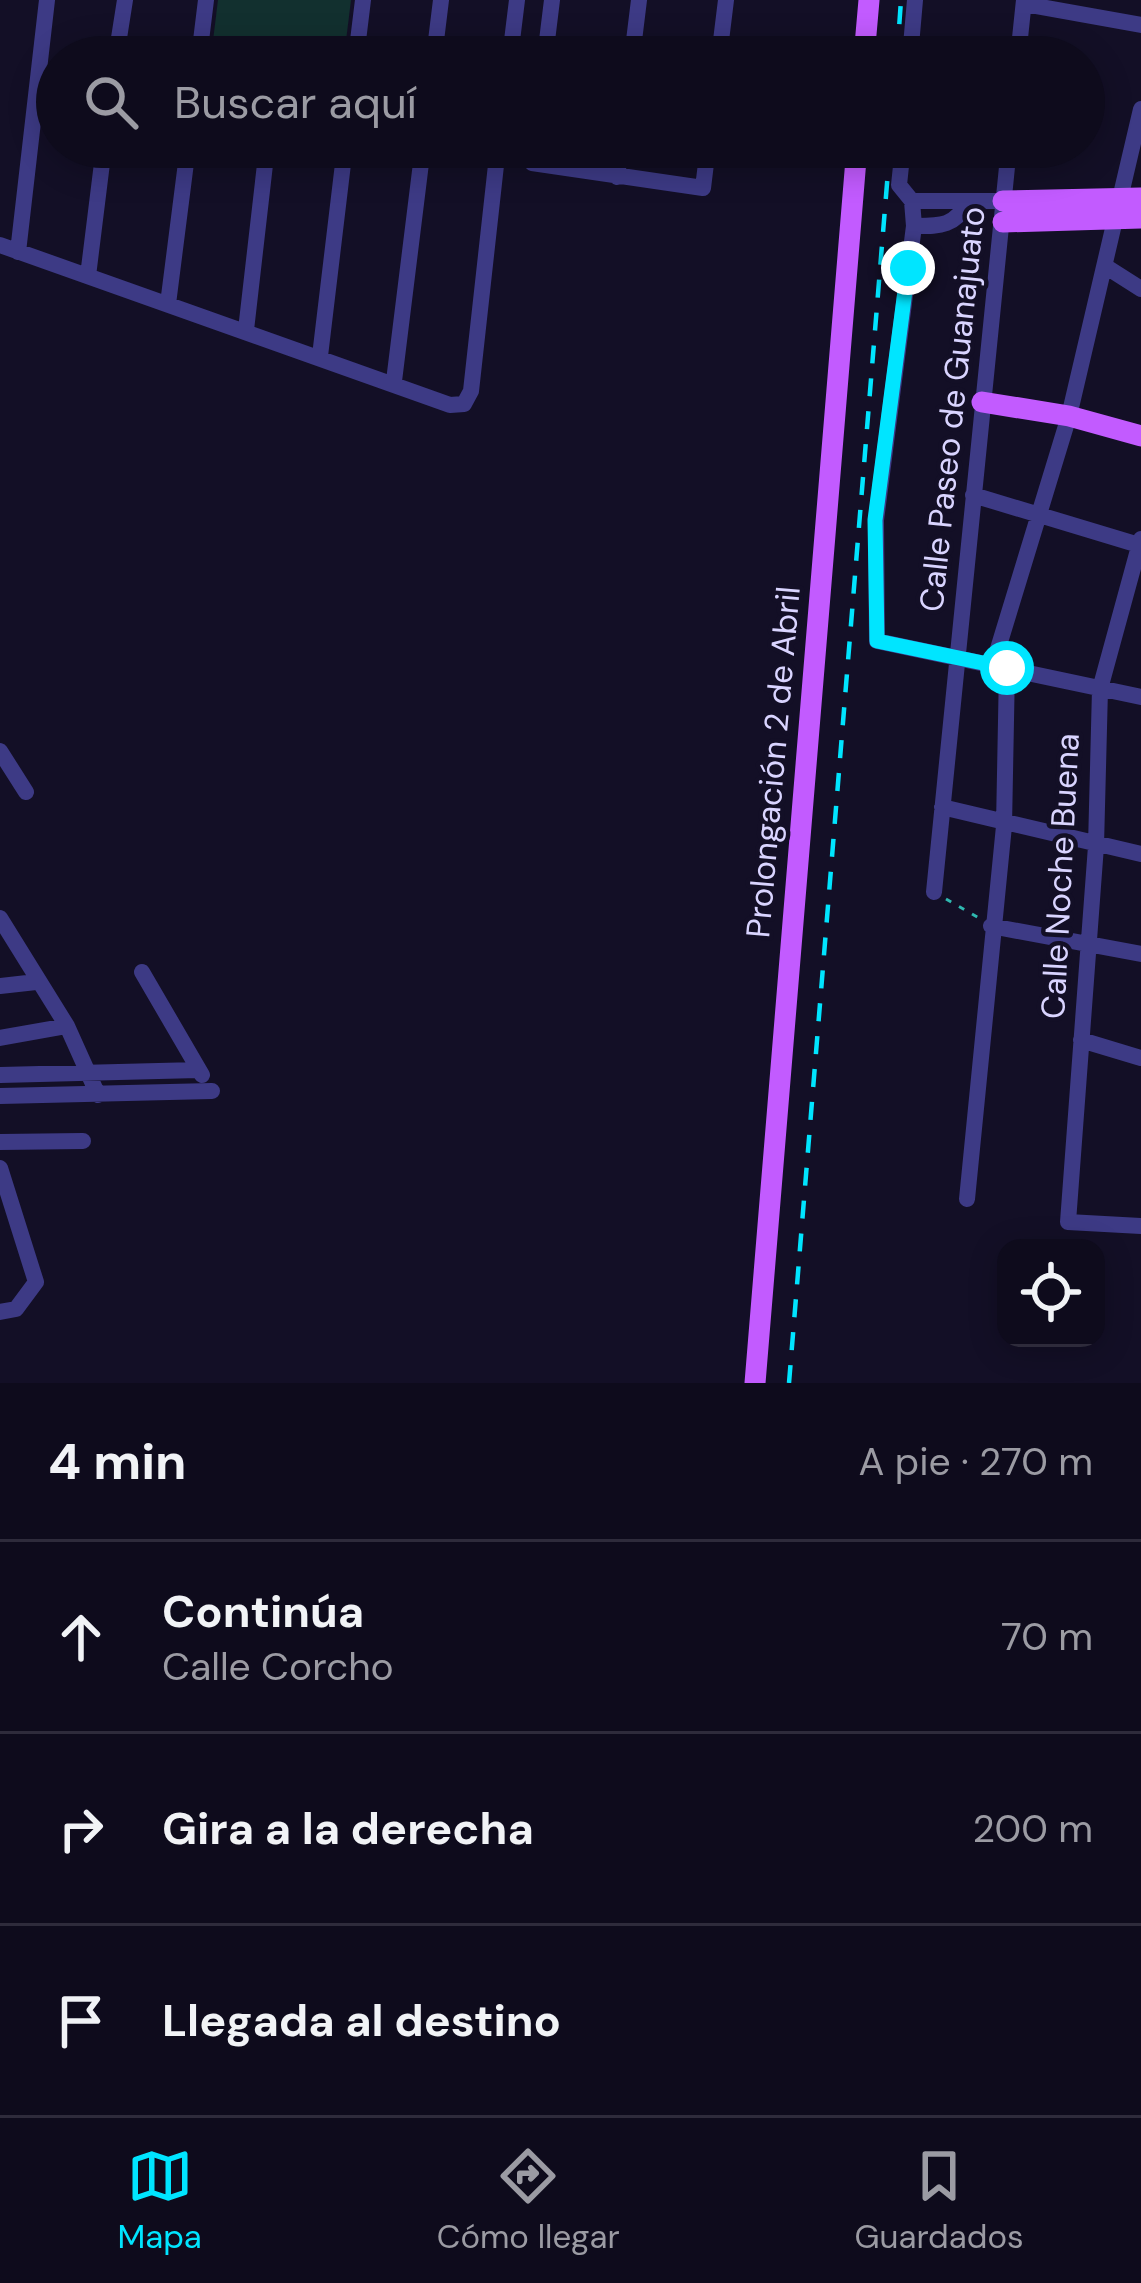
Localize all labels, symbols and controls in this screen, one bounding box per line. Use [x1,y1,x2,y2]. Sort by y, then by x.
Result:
search box [36,36,1105,168]
icon: search [78,69,144,135]
text: Buscar aquí [174,73,417,132]
street label: Calle Paseo de Guanajuato [909,204,995,614]
route end [881,241,935,295]
street label: Prolongación 2 de Abril [736,584,810,940]
route start [980,641,1034,695]
street label: Calle Noche Buena [1031,732,1089,1020]
map controls [997,1239,1105,1347]
button: locate [997,1239,1105,1347]
text: 4 min [48,1428,187,1495]
text: A pie · 270 m [858,1436,1093,1487]
text: Continúa [162,1582,364,1641]
icon: ahead [48,1604,114,1670]
text: 70 m [1001,1611,1093,1662]
text: Calle Corcho [162,1641,394,1692]
icon: right [48,1796,114,1862]
text: Gira a la derecha [162,1799,534,1858]
text: 200 m [972,1803,1093,1854]
icon: arrive [48,1988,114,2054]
text: Llegada al destino [162,1991,561,2050]
tab: Mapa [117,2143,202,2258]
tab: Cómo llegar [437,2143,620,2258]
tab: Guardados [855,2143,1024,2258]

